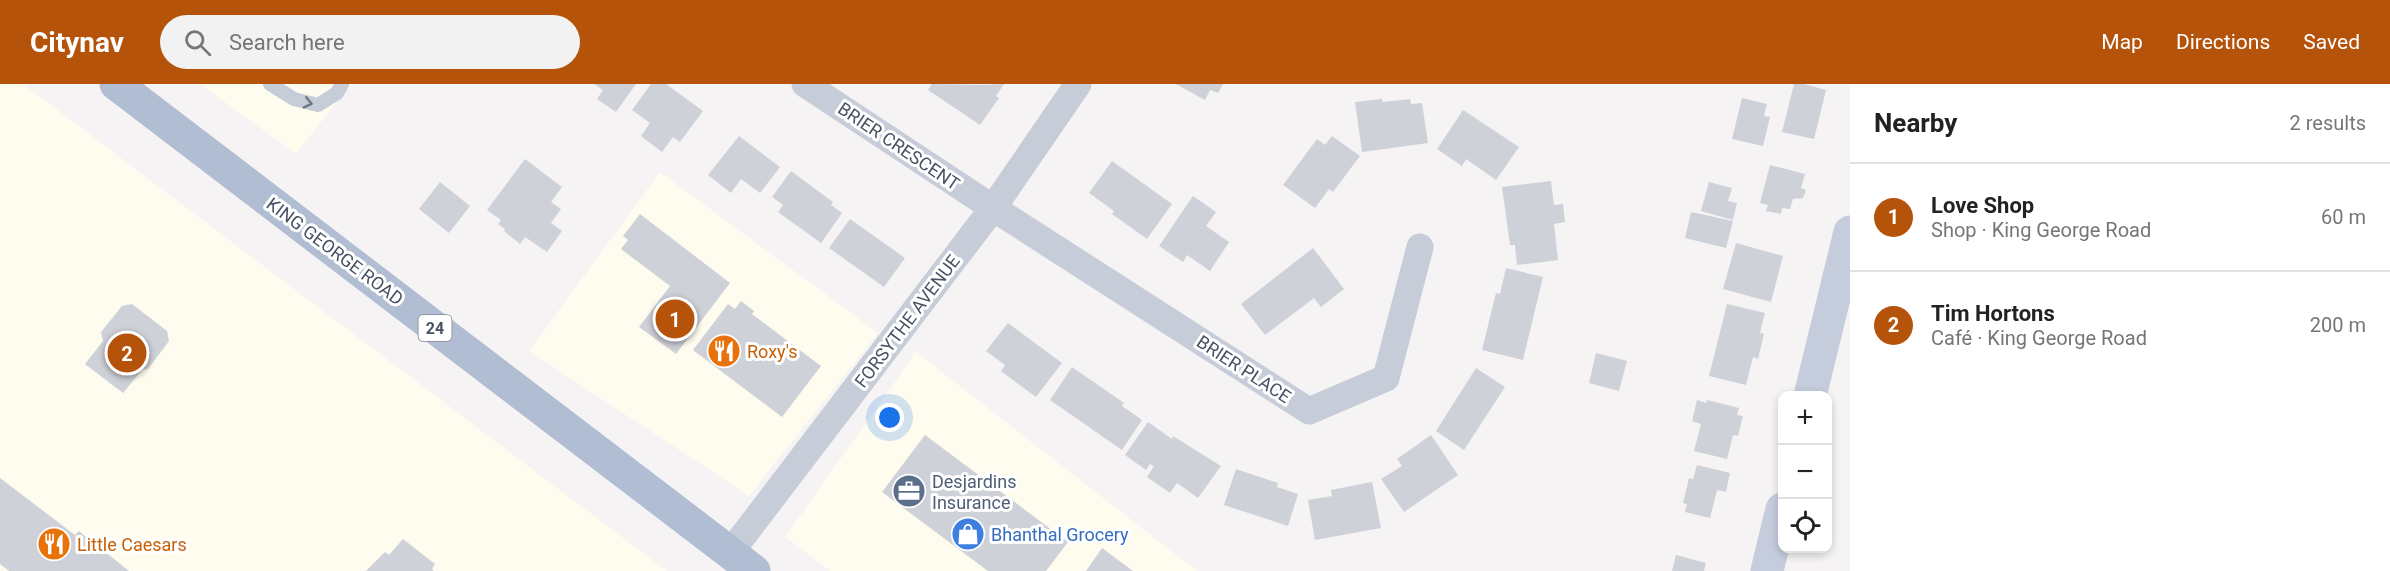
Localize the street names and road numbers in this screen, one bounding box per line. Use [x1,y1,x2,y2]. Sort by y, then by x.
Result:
street label: BRIER CRESCENT [834,98,964,195]
street label: KING GEORGE ROAD [263,193,407,309]
street label: FORSYTHE AVENUE [850,250,964,392]
road number: 24 [418,315,452,341]
street label: BRIER PLACE [1193,331,1295,407]

